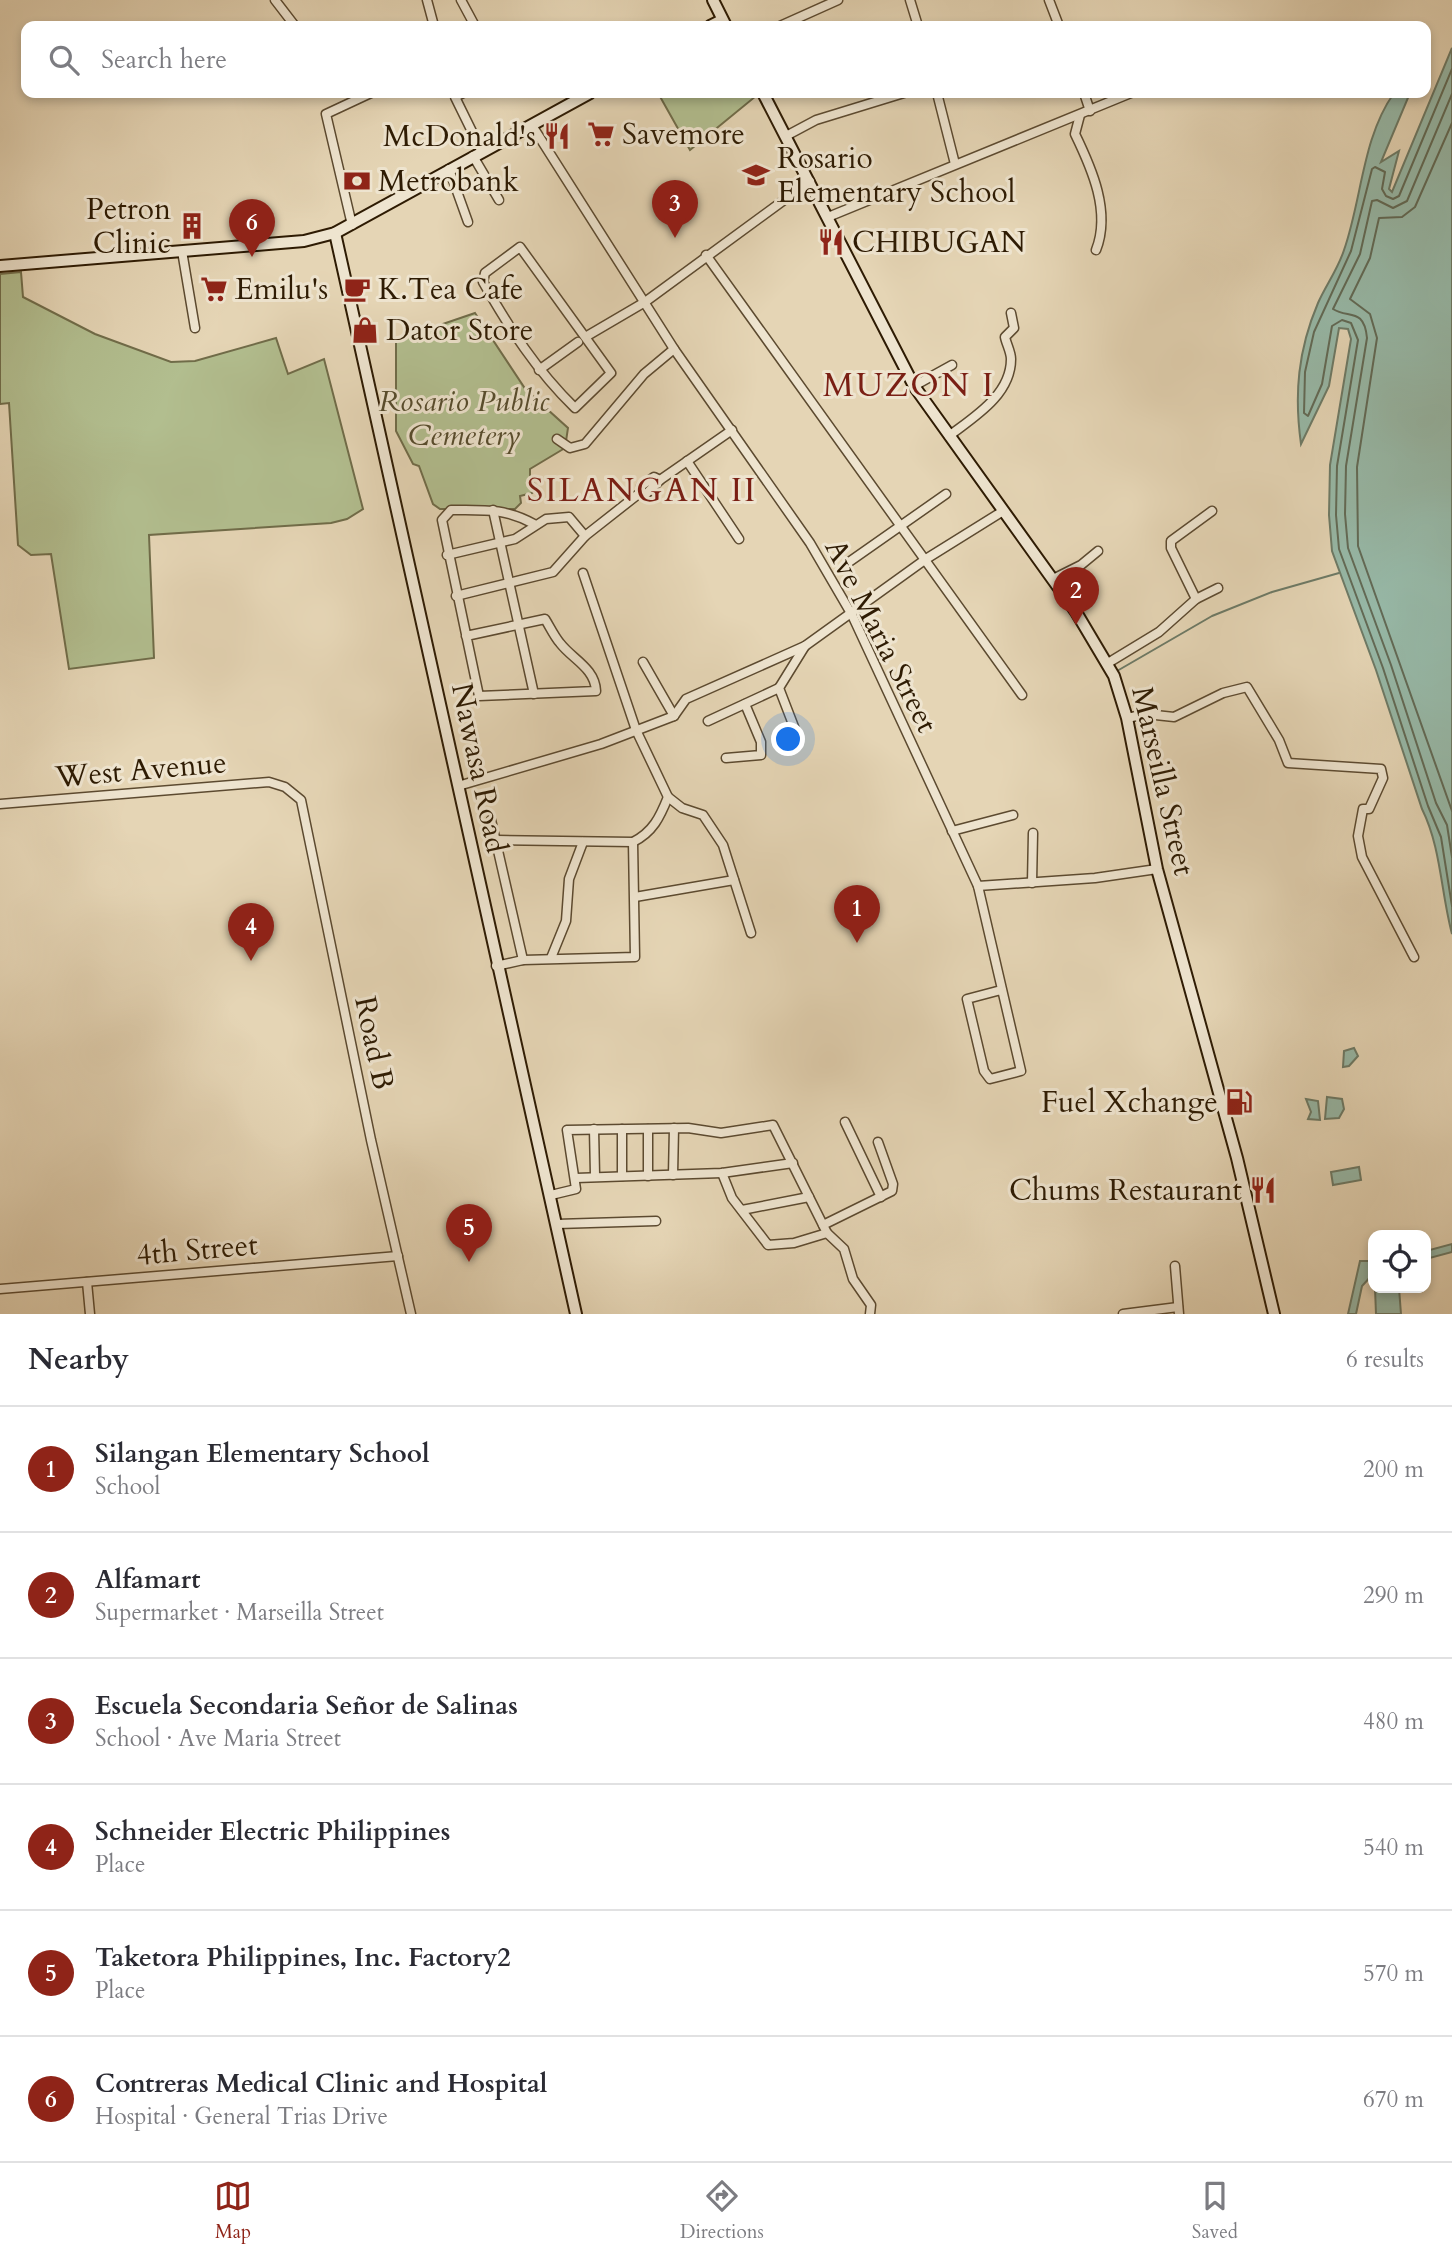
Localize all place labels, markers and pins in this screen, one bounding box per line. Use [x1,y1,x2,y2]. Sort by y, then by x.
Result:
place label: Savemore [622,114,745,155]
place label: McDonald's [383,116,536,157]
supermarket icon: Savemore [586,119,616,149]
restaurant icon: McDonald's [542,121,572,151]
place label: Rosario Elementary School [777,138,1016,213]
school or university icon: Rosario Elementary School [741,160,771,190]
place label: Metrobank [378,161,519,202]
bank icon: Metrobank [342,166,372,196]
pin: 3 [652,180,698,238]
place label: Petron Clinic [86,189,171,264]
pin: 6 [229,199,275,257]
building icon: Petron Clinic [177,211,207,241]
place label: CHIBUGAN [852,222,1026,263]
restaurant icon: CHIBUGAN [816,227,846,257]
place label: Emilu's [235,269,328,310]
place label: K.Tea Cafe [378,269,523,310]
supermarket icon: Emilu's [199,274,229,304]
cafe icon: K.Tea Cafe [342,274,372,304]
place label: Dator Store [386,310,533,351]
shop icon: Dator Store [350,315,380,345]
pin: 2 [1053,567,1099,625]
pin: 1 [834,885,880,943]
pin: 4 [228,903,274,961]
place label: Fuel Xchange [1041,1082,1218,1123]
fuel station icon: Fuel Xchange [1224,1087,1254,1117]
place label: Chums Restaurant [1009,1170,1243,1211]
restaurant icon: Chums Restaurant [1248,1175,1278,1205]
pin: 5 [446,1204,492,1262]

